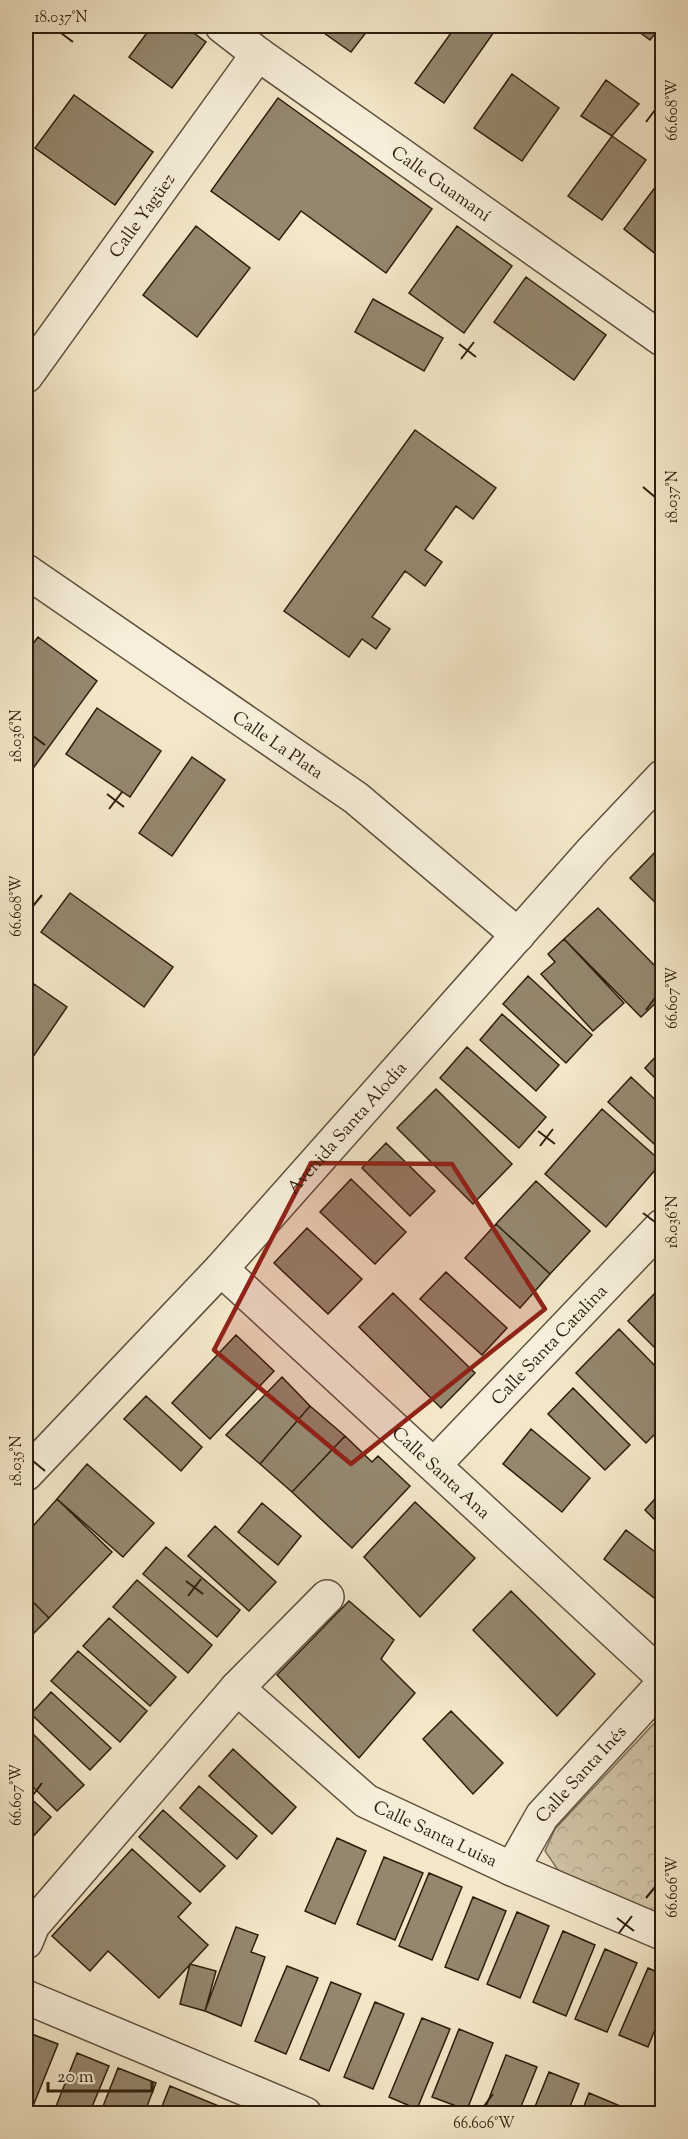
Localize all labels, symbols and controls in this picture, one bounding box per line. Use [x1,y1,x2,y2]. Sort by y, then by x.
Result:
text: 18.037°N [34,8,88,29]
text: 66.608°W [663,79,684,141]
street label: Calle Guamaní [385,141,496,229]
street label: Calle Yagüez [104,169,183,264]
text: 18.037°N [663,470,684,524]
street label: Calle La Plata [226,705,328,787]
text: 18.036°N [7,709,28,763]
text: 66.608°W [7,875,28,937]
text: 66.607°W [663,967,684,1029]
street label: Avenida Santa Alodia [282,1057,414,1201]
text: 18.036°N [663,1195,684,1249]
street label: Calle Santa Catalina [486,1280,614,1412]
street label: Calle Santa Ana [385,1422,495,1526]
text: 18.035°N [7,1436,28,1486]
street label: Calle Santa Inés [530,1721,634,1830]
text: 66.607°W [7,1764,28,1826]
street label: Calle Santa Luisa [368,1795,501,1875]
text: 66.606°W [663,1856,684,1918]
scale bar [48,2055,152,2093]
text: 20 m [57,2065,94,2091]
text: 66.606°W [453,2114,515,2135]

